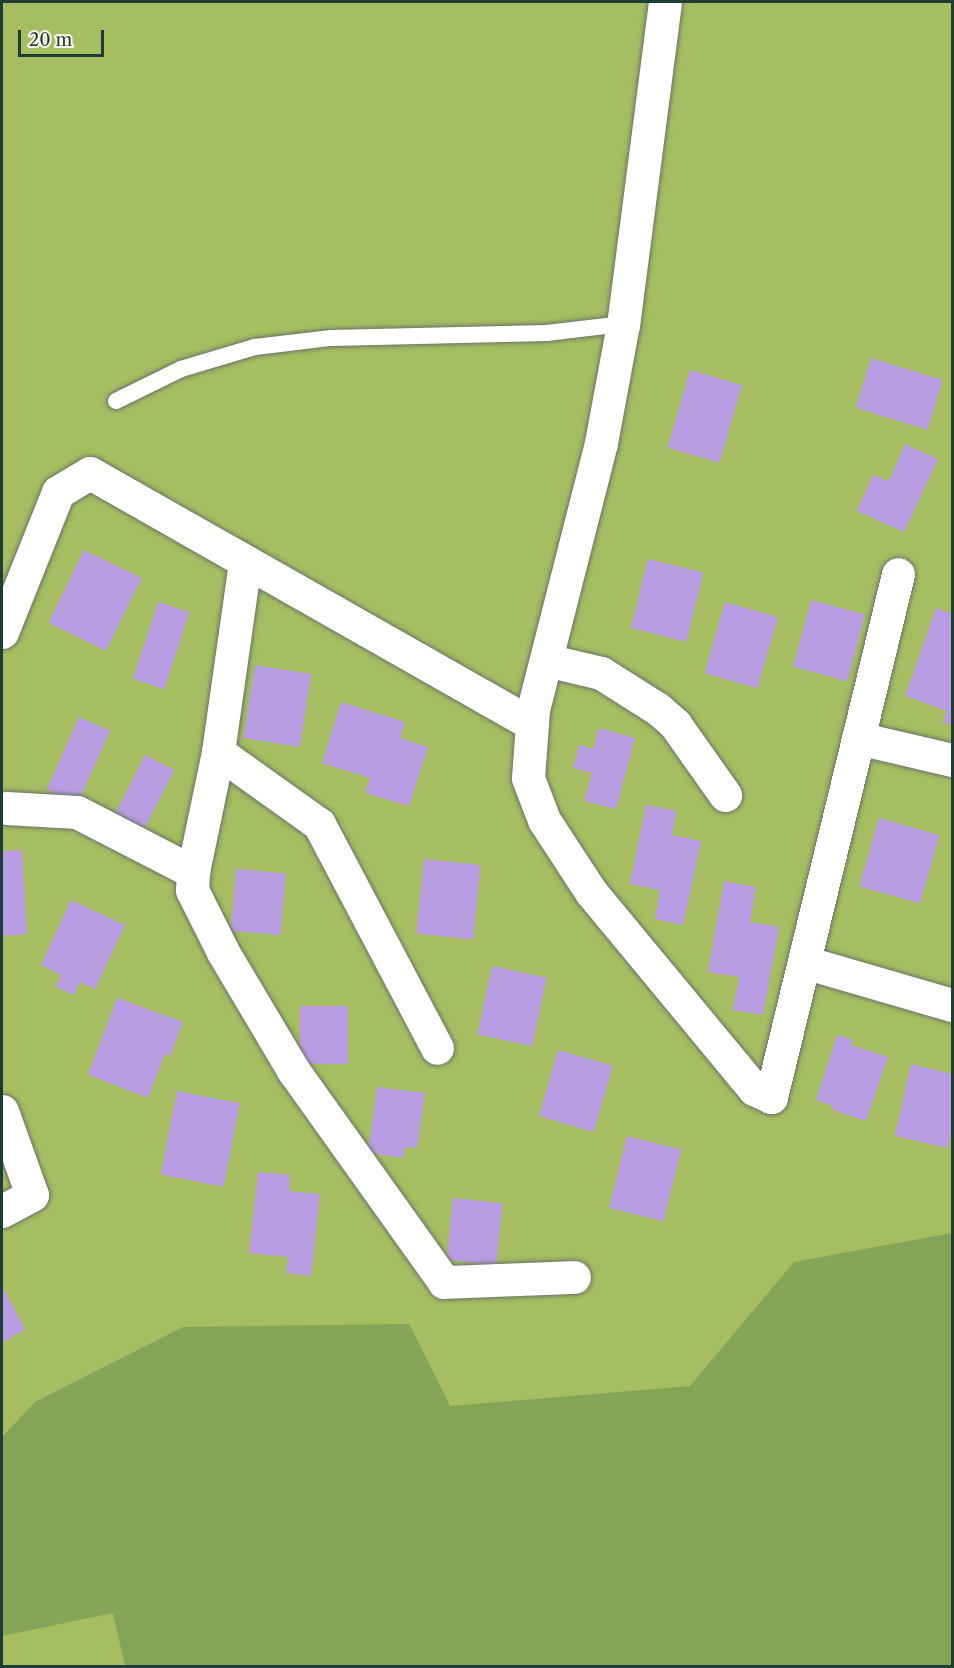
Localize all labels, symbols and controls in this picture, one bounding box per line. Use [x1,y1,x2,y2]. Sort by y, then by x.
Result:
scale bar [21,18,106,56]
text: 20 m [29,29,72,51]

